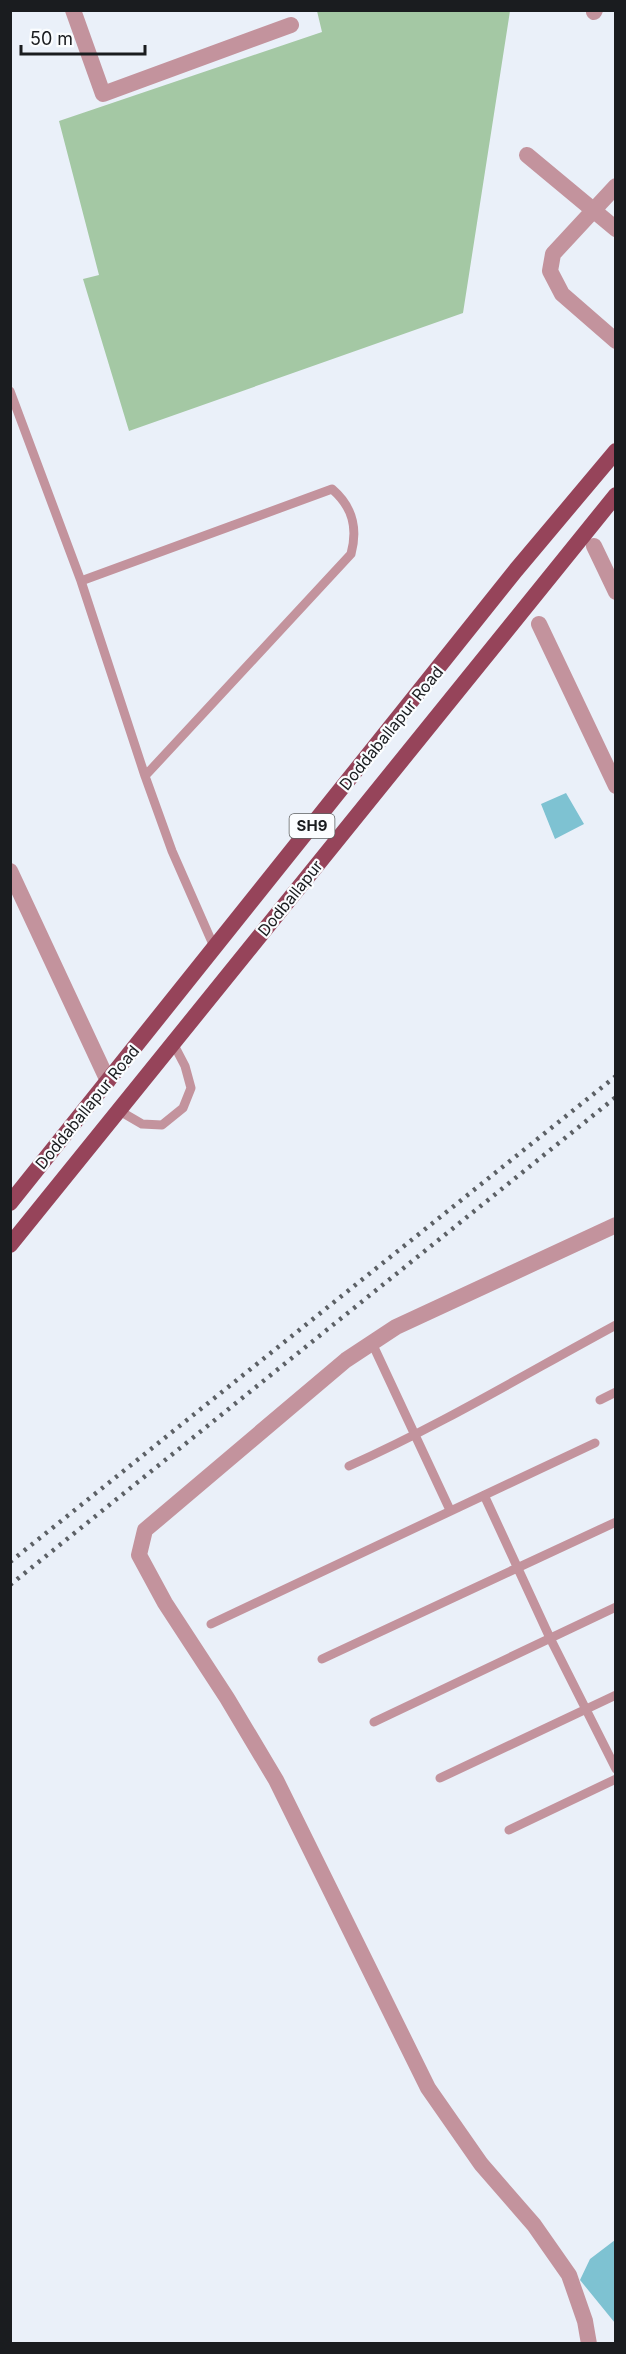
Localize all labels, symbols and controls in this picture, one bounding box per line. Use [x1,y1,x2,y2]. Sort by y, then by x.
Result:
scale bar [21,18,146,56]
text: 50 m [30,28,73,49]
street label: Doddaballapur Road [335,662,447,794]
road number: SH9 [290,814,334,838]
street label: Dodballapur [253,856,327,940]
street label: Doddaballapur Road [31,1041,143,1173]

